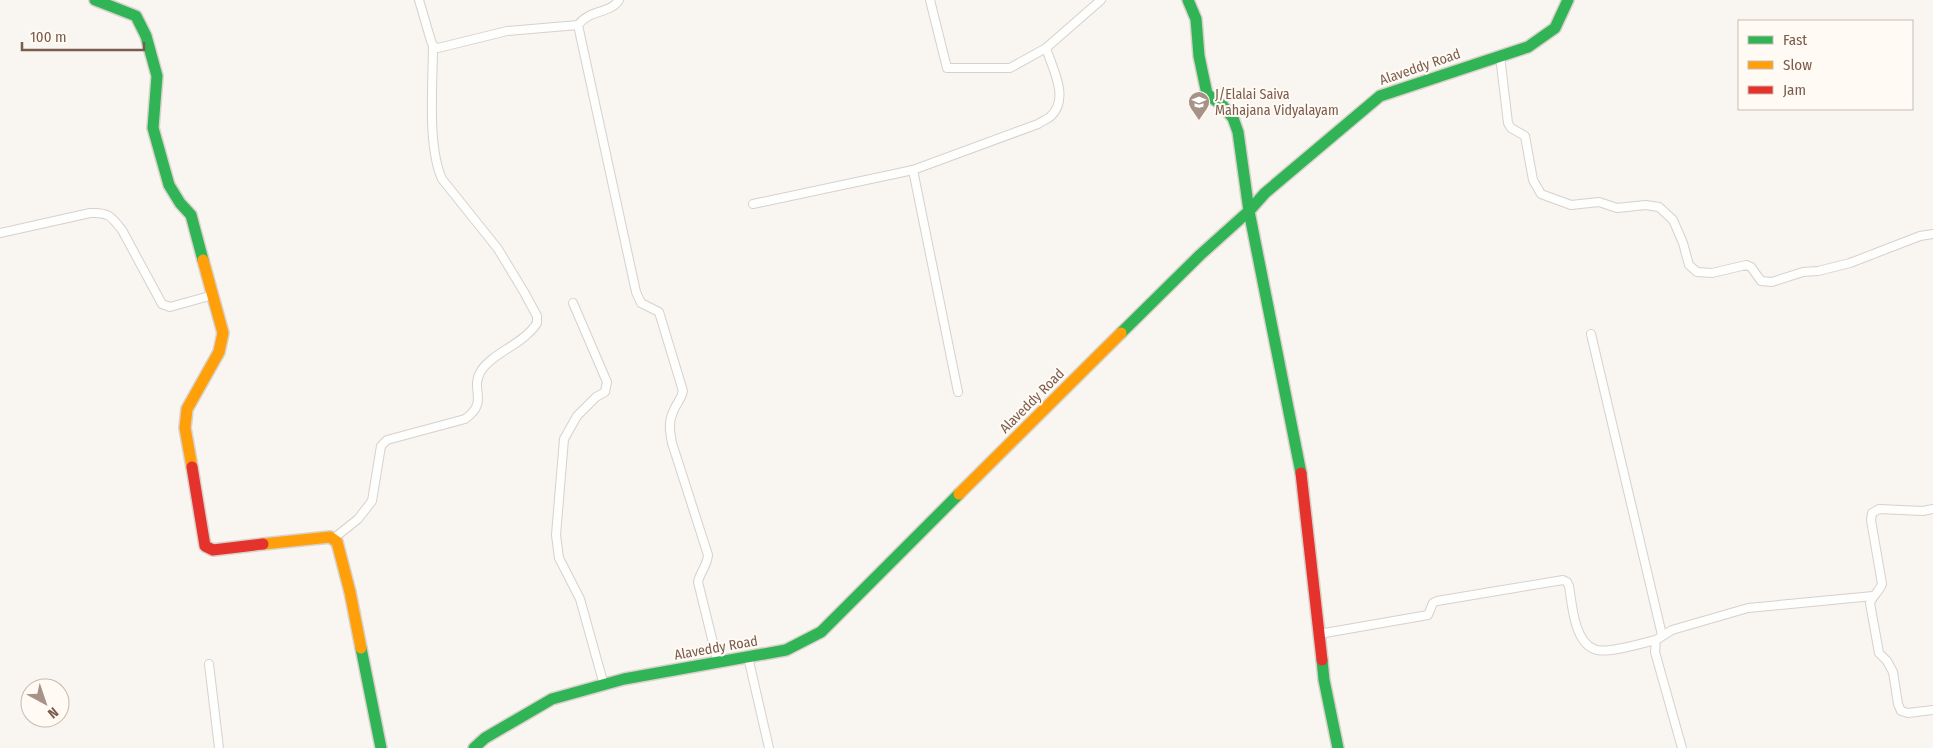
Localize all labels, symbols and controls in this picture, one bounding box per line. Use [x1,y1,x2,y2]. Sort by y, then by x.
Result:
scale bar [22,20,145,52]
legend [1738,20,1913,110]
text: 100 m [30,28,67,46]
text: Fast [1783,31,1807,49]
street label: Alaveddy Road [1377,45,1463,89]
text: Slow [1783,56,1812,74]
text: Jam [1783,81,1806,99]
place label: J/Elalai Saiva Mahajana Vidyalayam [1215,86,1339,119]
school or university icon: J/Elalai Saiva Mahajana Vidyalayam [1187,90,1211,121]
street label: Alaveddy Road [996,365,1068,437]
street label: Alaveddy Road [673,632,759,664]
north arrow [20,678,70,728]
text: N [44,703,62,722]

